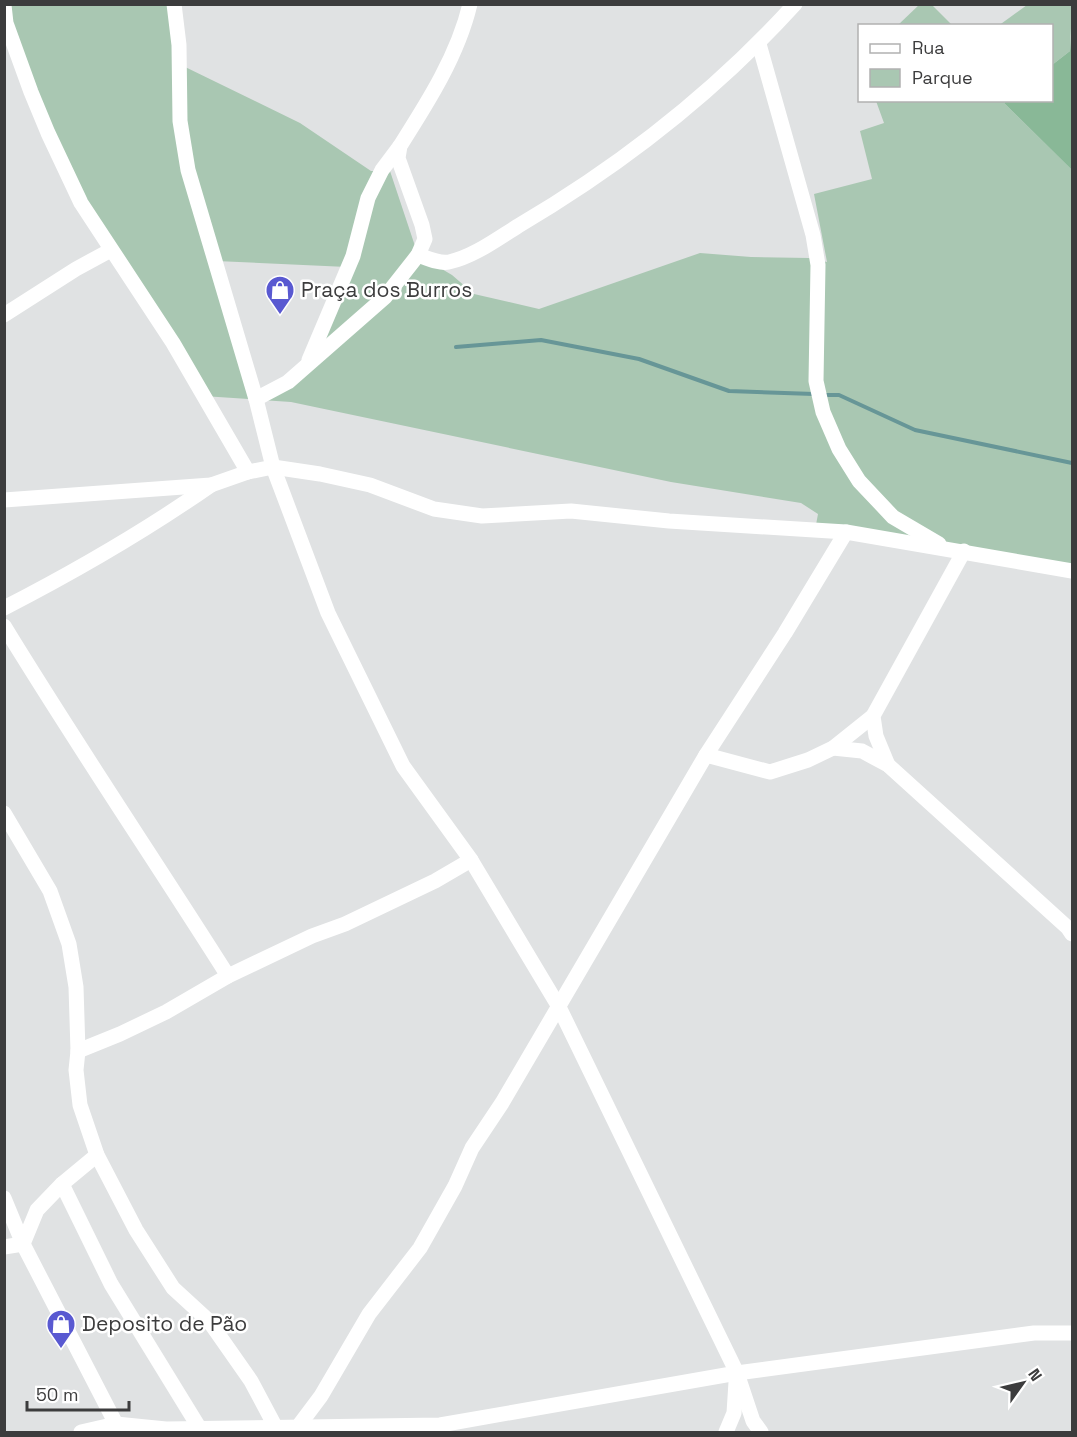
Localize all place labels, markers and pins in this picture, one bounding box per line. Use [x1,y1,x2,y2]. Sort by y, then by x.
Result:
shop icon: Praça dos Burros [264,274,296,316]
place label: Praça dos Burros [301,276,472,303]
shop icon: Deposito de Pão [45,1308,77,1350]
place label: Deposito de Pão [82,1310,247,1337]

